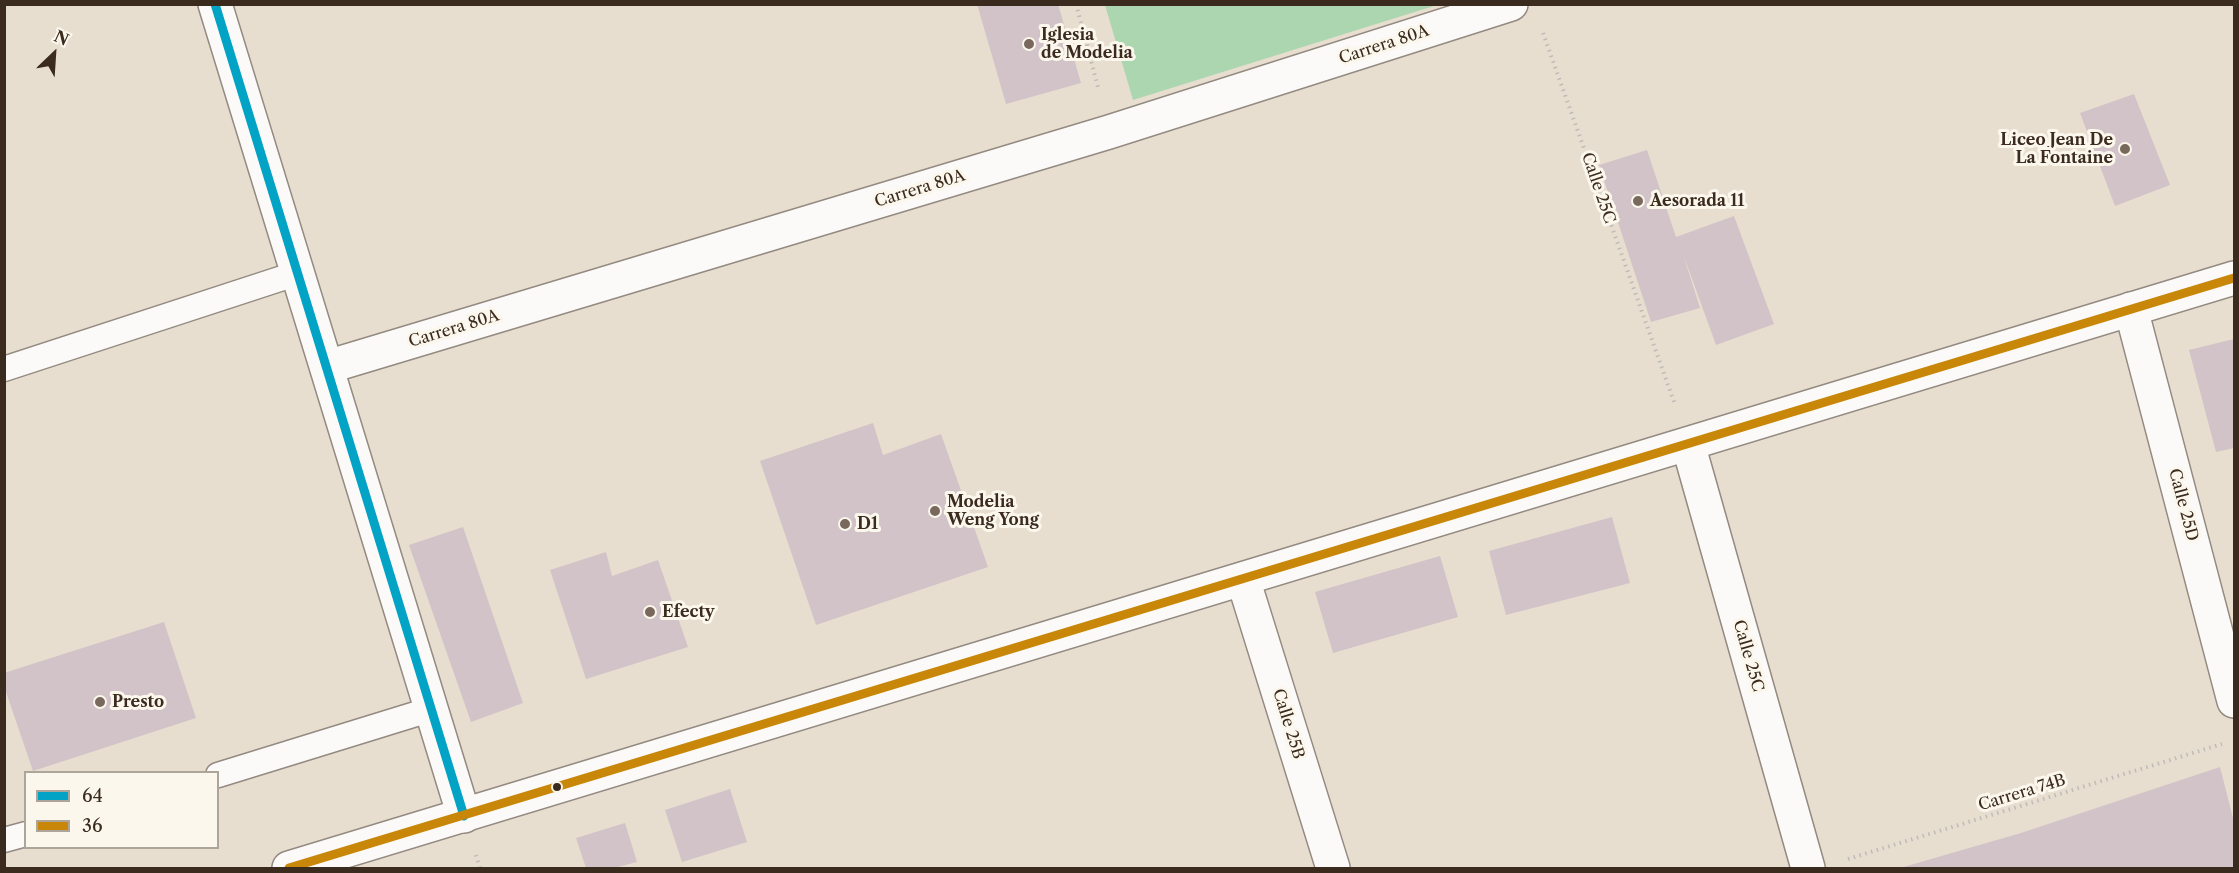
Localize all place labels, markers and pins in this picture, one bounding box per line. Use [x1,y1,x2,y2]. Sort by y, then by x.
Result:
place label: Iglesia de Modelia [1041,25,1133,63]
marker: Iglesia de Modelia [1022,37,1036,51]
place label: Liceo Jean De La Fontaine [2000,130,2113,168]
marker: Liceo Jean De La Fontaine [2118,142,2132,156]
place label: Aesorada 11 [1650,191,1745,211]
marker: Aesorada 11 [1631,194,1645,208]
place label: Modelia Weng Yong [947,492,1039,530]
marker: Modelia Weng Yong [928,504,942,518]
place label: D1 [857,514,878,534]
marker: D1 [838,517,852,531]
place label: Efecty [662,602,715,622]
marker: Efecty [643,605,657,619]
place label: Presto [112,692,164,712]
marker: Presto [93,695,107,709]
unlabelled marker [551,781,563,793]

